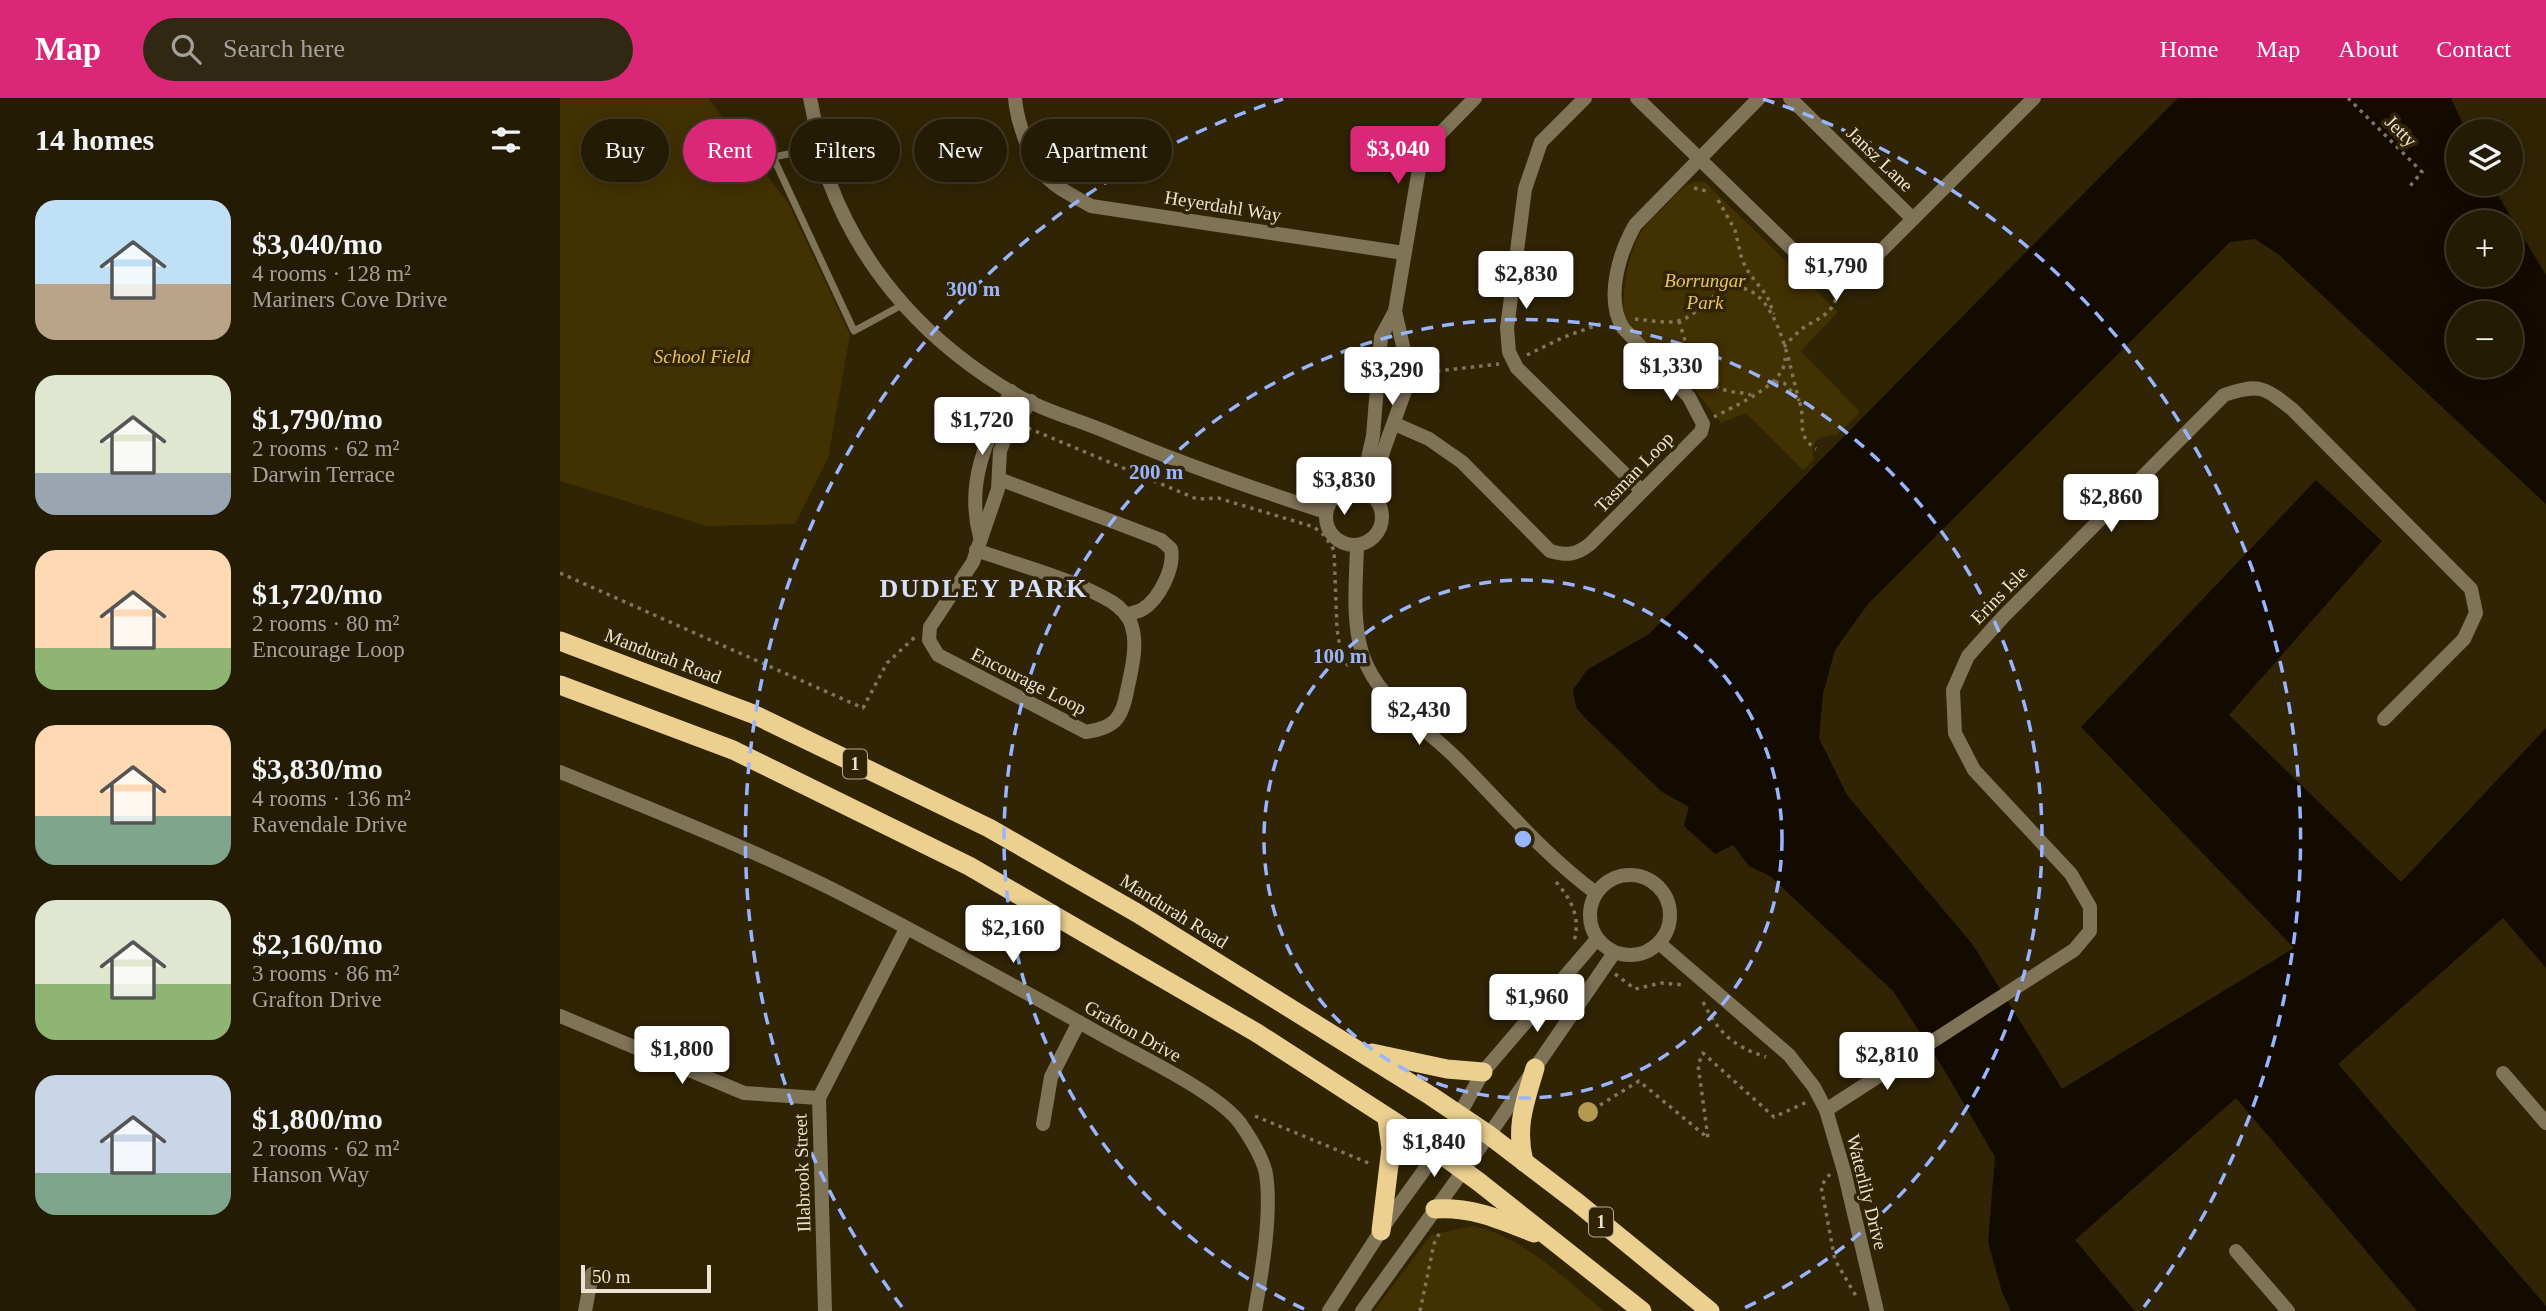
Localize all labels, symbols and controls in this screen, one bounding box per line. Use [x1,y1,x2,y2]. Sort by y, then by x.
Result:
search box [143,18,633,81]
icon: search [167,30,205,68]
text: Map [35,31,101,67]
text: Search here [223,34,345,63]
text: Home [2160,36,2218,62]
text: Map [2256,36,2300,62]
text: About [2338,36,2398,62]
text: Contact [2436,36,2511,62]
street label: Jetty [2381,111,2421,151]
chip: Buy [581,119,669,182]
chip: Rent [683,119,776,182]
chip: Filters [790,119,900,182]
chip: New [914,119,1007,182]
chip: Apartment [1021,119,1172,182]
map controls [2446,119,2523,378]
button: layers [2446,119,2523,196]
icon: filters [487,121,525,159]
street label: Jansz Lane [1843,122,1917,196]
text: 14 homes [35,123,154,156]
pin: $3,040 [1341,126,1455,186]
text: $3,040 [1366,136,1430,161]
street label: Heyerdahl Way [1163,186,1283,226]
button: + [2446,210,2523,287]
text: $3,040/mo [252,227,383,260]
icon: home [91,228,175,312]
pin: $1,790 [1779,244,1893,303]
pin: $2,830 [1469,252,1583,311]
text: $1,790 [1804,253,1868,278]
text: 4 rooms · 128 m² [252,261,411,286]
text: $2,830 [1494,261,1558,286]
park label: Borrungar Park [1664,270,1746,313]
text: 300 m [946,277,1001,301]
text: Mariners Cove Drive [252,287,447,312]
button: − [2446,301,2523,378]
pin: $1,330 [1614,344,1728,403]
park label: School Field [654,346,751,367]
pin: $3,290 [1335,348,1449,407]
text: $1,330 [1639,353,1703,378]
text: $3,290 [1360,357,1424,382]
pin: $1,720 [925,398,1039,457]
text: $1,790/mo [252,402,383,435]
icon: home [91,403,175,487]
text: $1,720 [950,407,1014,432]
street label: Tasman Loop [1590,427,1678,517]
text: 2 rooms · 62 m² [252,436,399,461]
pin: $3,830 [1287,458,1401,517]
text: 200 m [1129,460,1184,484]
text: Darwin Terrace [252,462,395,487]
text: $3,830 [1312,467,1376,492]
pin: $2,860 [2054,474,2168,534]
text: $2,860 [2079,484,2143,509]
street label: Erins Isle [1966,562,2032,628]
district label: DUDLEY PARK [879,574,1089,603]
text: $1,720/mo [252,577,383,610]
icon: home [91,578,175,662]
text: 2 rooms · 80 m² [252,611,399,636]
street label: Mandurah Road [602,624,725,688]
text: Encourage Loop [252,637,405,662]
street label: Encourage Loop [968,643,1090,719]
text: 100 m [1313,644,1368,668]
pin: $2,430 [1362,688,1476,747]
text: $2,430 [1387,697,1451,722]
road number: 1 [843,750,867,778]
text: $3,830/mo [252,752,383,785]
icon: home [91,753,175,837]
text: 4 rooms · 136 m² [252,786,411,811]
text: Ravendale Drive [252,812,407,837]
centre of rings [1511,827,1535,851]
street label: Mandurah Road [1116,870,1232,953]
pin: $2,160 [956,906,1070,965]
text: $2,160 [981,915,1045,940]
text: $2,160/mo [252,927,383,960]
icon: home [91,928,175,1012]
text: 3 rooms · 86 m² [252,961,399,986]
pin: $1,960 [1480,974,1594,1034]
text: $1,960 [1505,984,1569,1009]
text: Grafton Drive [252,987,382,1012]
street label: Grafton Drive [1081,996,1185,1066]
pin: $1,800 [625,1026,739,1086]
pin: $2,810 [1830,1032,1944,1092]
text: $1,800 [650,1036,714,1061]
text: $2,810 [1855,1042,1919,1067]
text: $1,800/mo [252,1102,383,1135]
icon: home [91,1103,175,1187]
street label: Illabrook Street [789,1113,815,1233]
pin: $1,840 [1377,1119,1491,1179]
text: $1,840 [1402,1129,1466,1154]
street label: Waterlily Drive [1843,1132,1891,1252]
text: 2 rooms · 62 m² [252,1136,399,1161]
text: Hanson Way [252,1162,369,1187]
road number: 1 [1589,1208,1613,1237]
scale bar [581,1262,710,1294]
text: 50 m [592,1266,631,1287]

